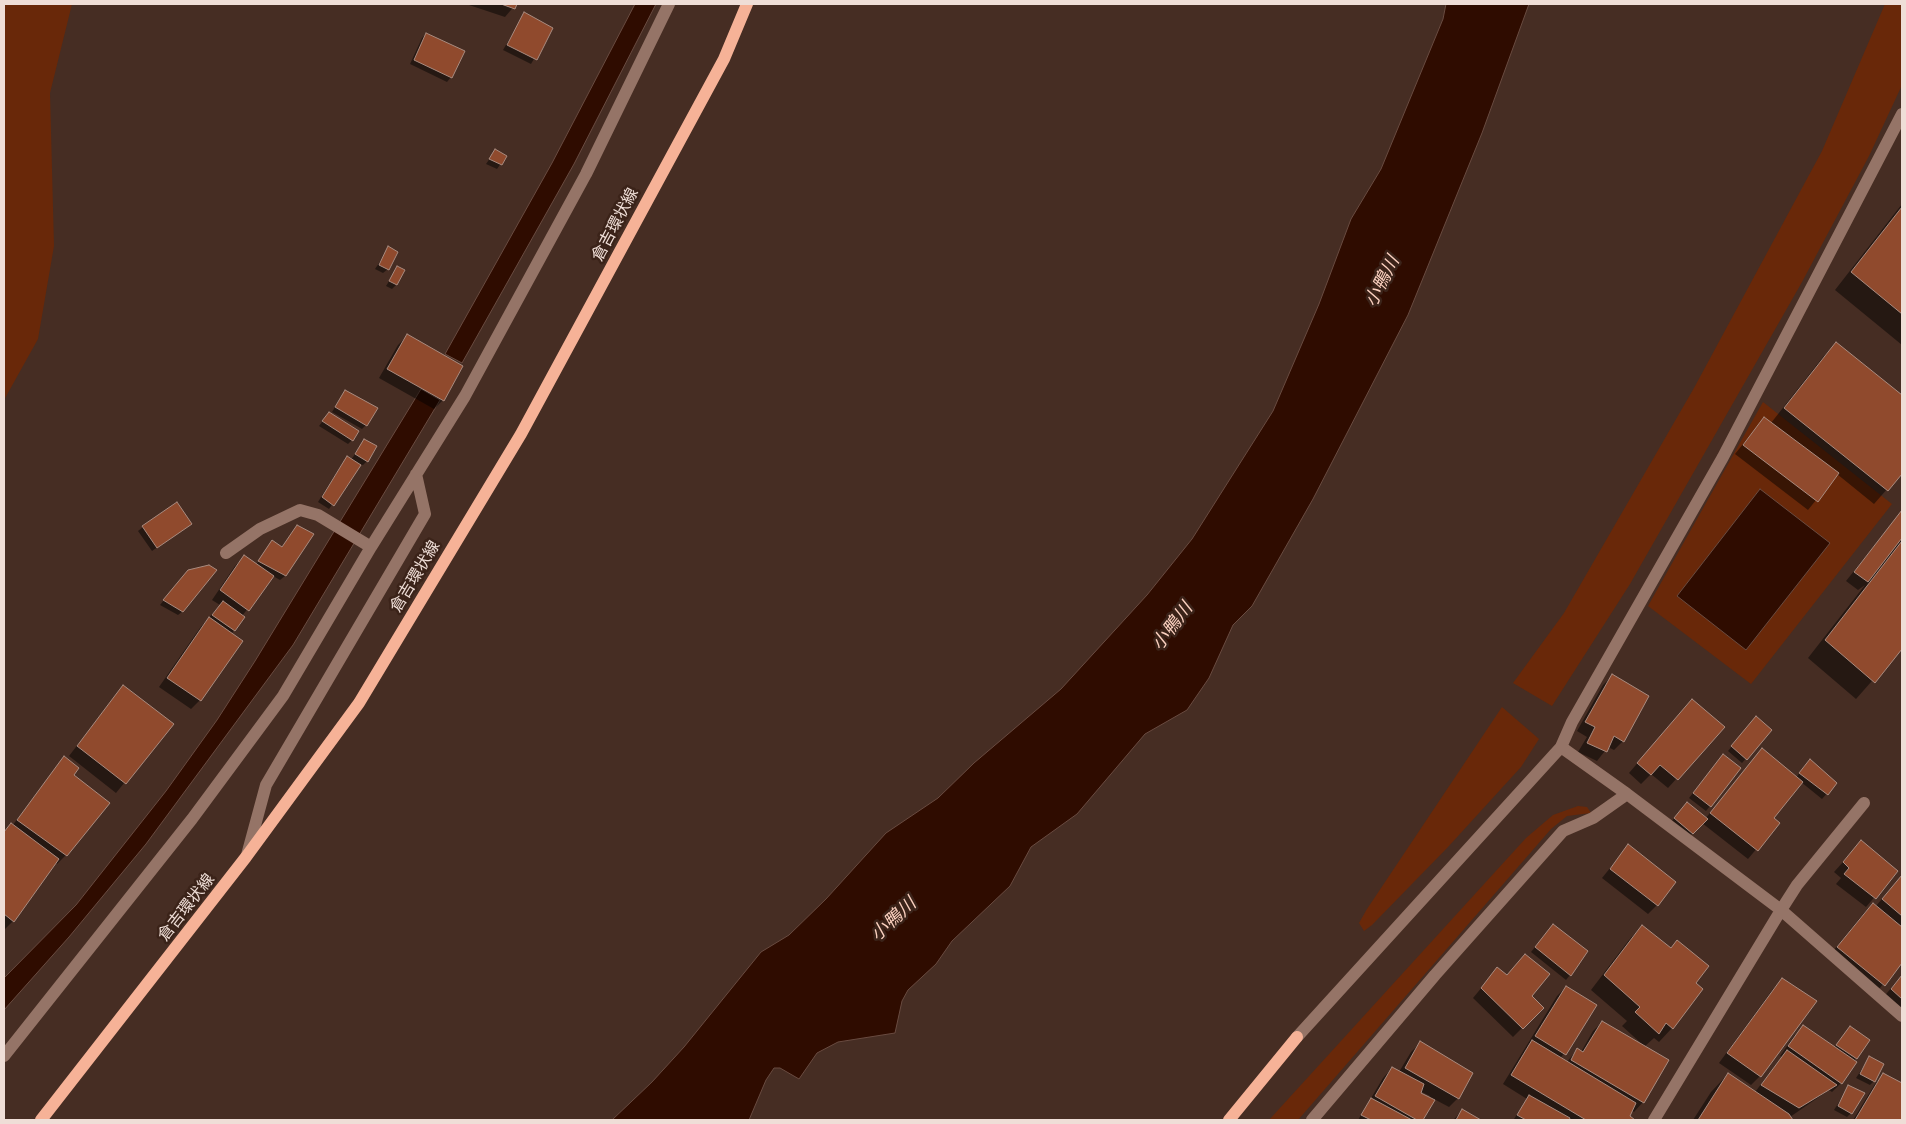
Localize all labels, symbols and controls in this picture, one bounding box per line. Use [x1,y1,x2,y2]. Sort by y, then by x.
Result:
street label: 倉吉環状線 [589,185,643,265]
water label: 小鴨川 [1361,253,1405,311]
street label: 倉吉環状線 [387,538,445,616]
water label: 小鴨川 [1148,599,1198,655]
street label: 倉吉環状線 [155,871,219,945]
water label: 小鴨川 [867,894,921,946]

